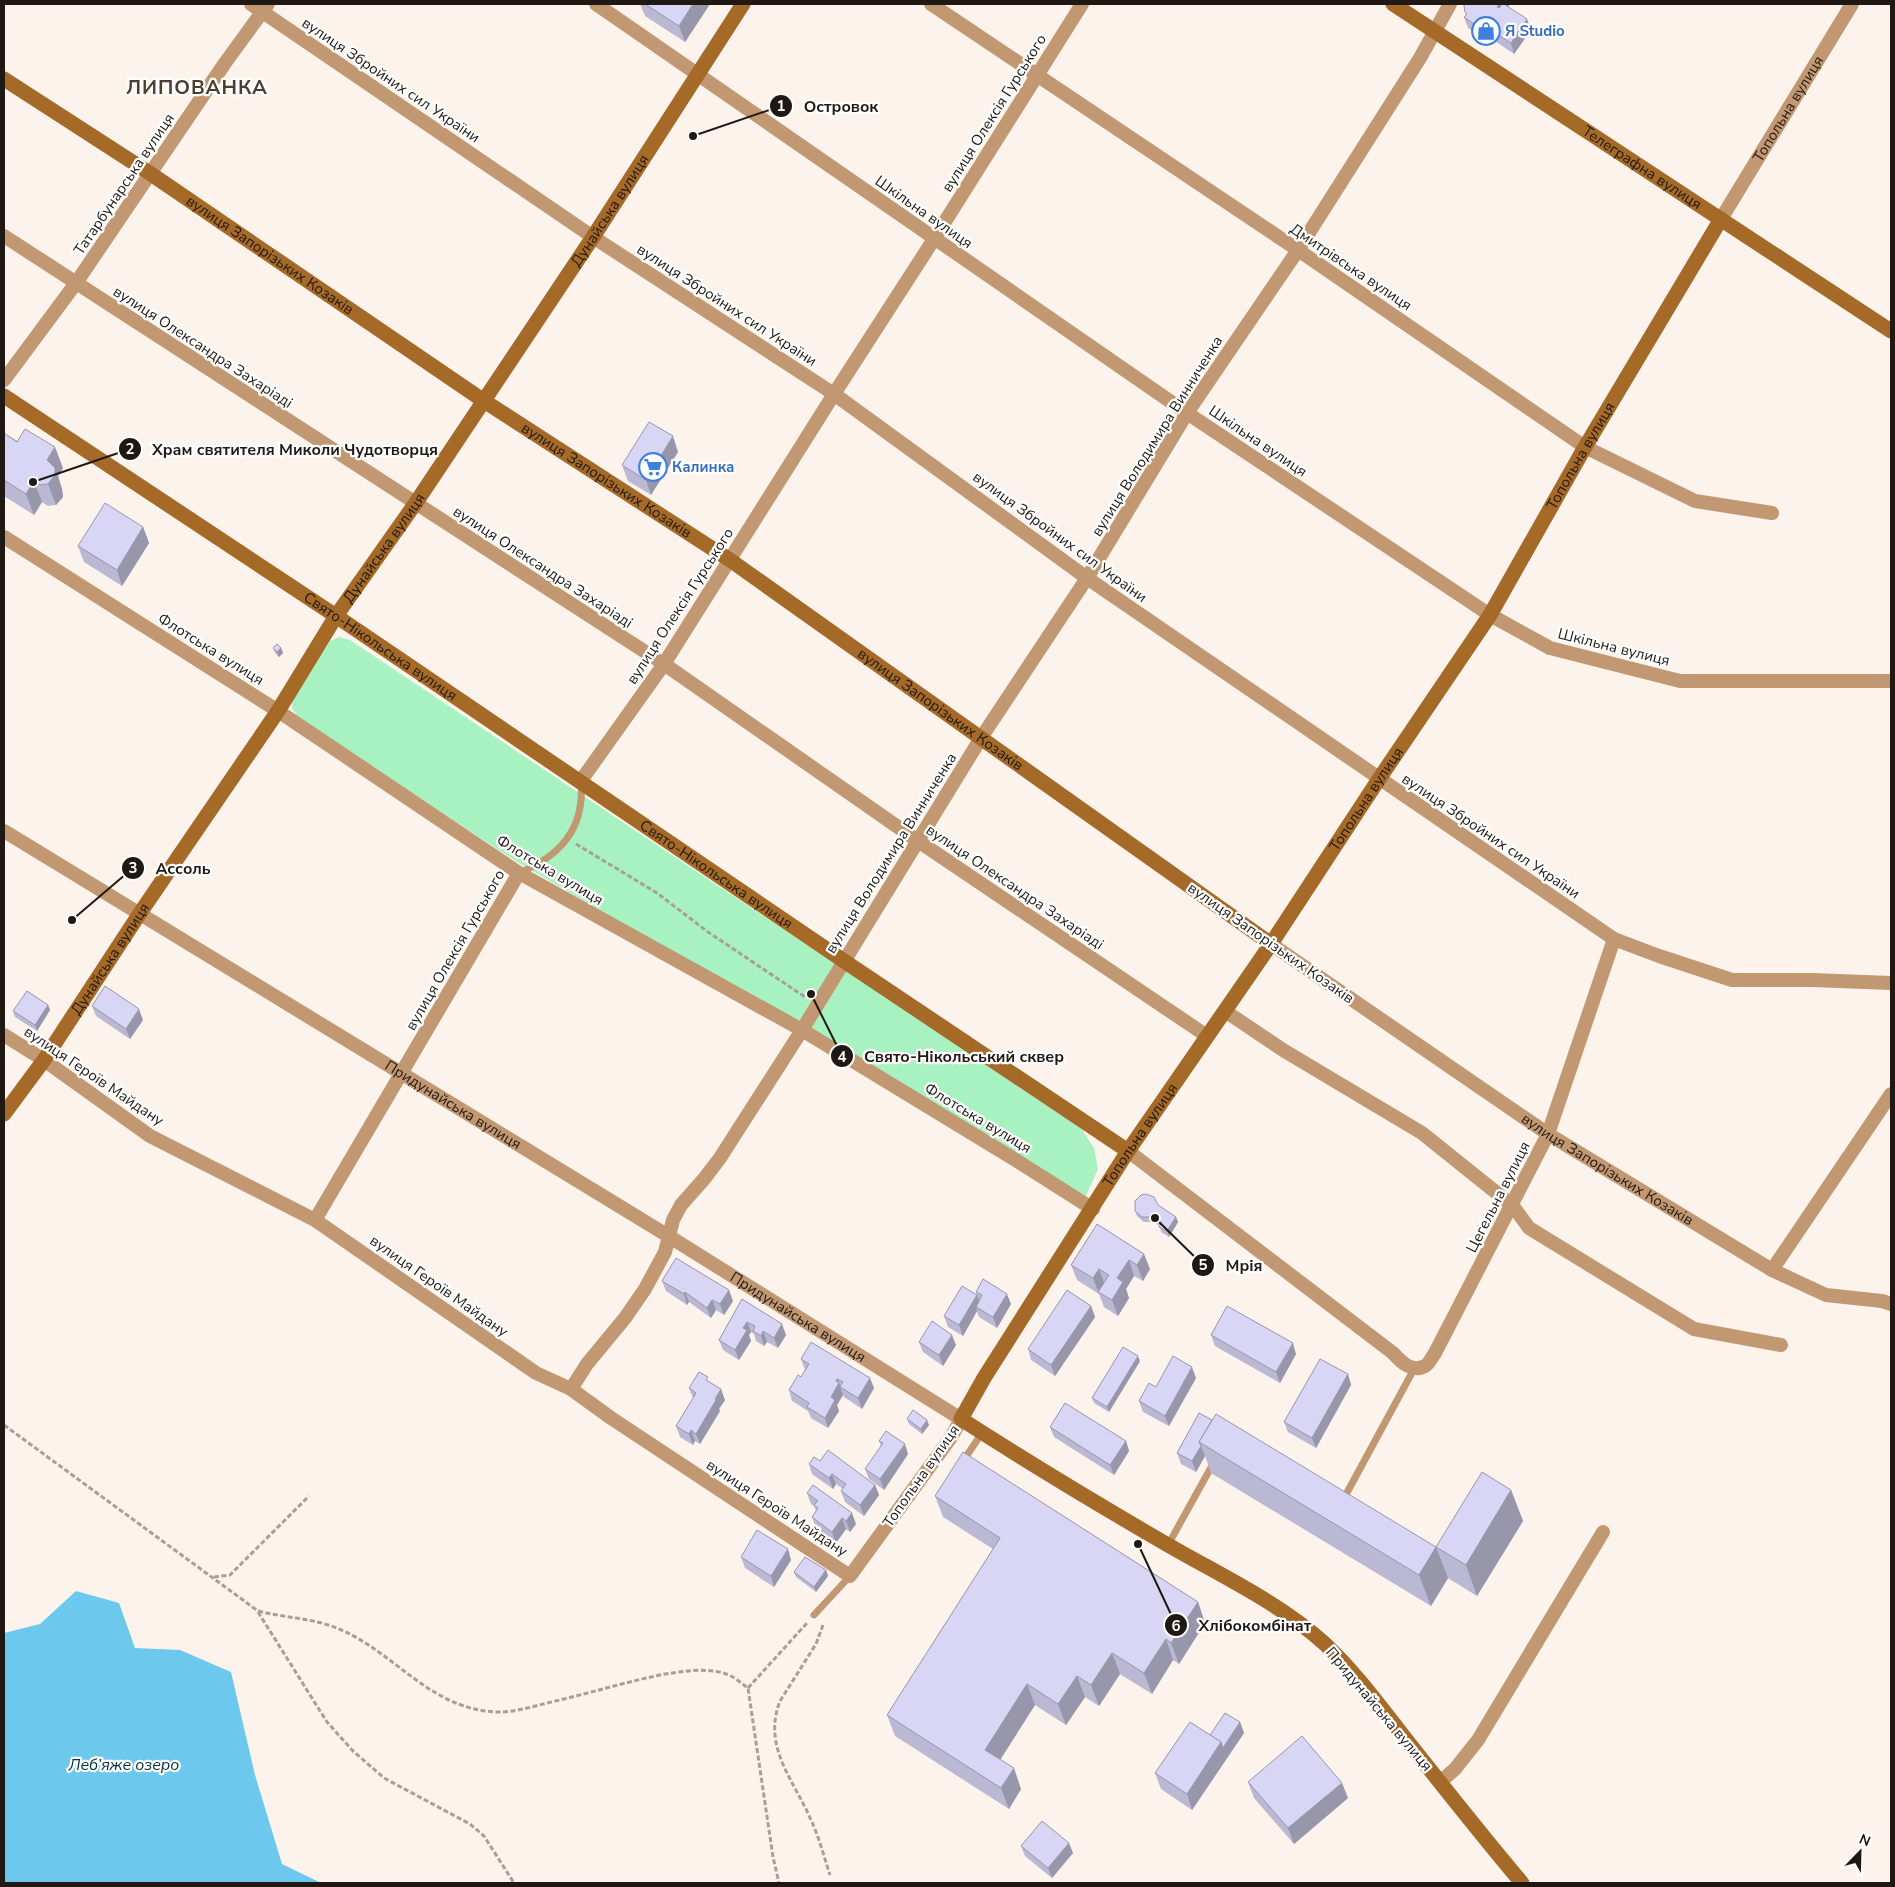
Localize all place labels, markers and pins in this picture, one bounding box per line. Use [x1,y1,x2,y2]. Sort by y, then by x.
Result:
shop icon: Я Studio [1471,16,1501,46]
place label: Я Studio [1505,21,1565,41]
callout: Островок [769,91,888,122]
callout: Храм святителя Миколи Чудотворця [117,433,448,464]
supermarket icon: Калинка [638,452,668,482]
place label: Калинка [672,457,734,477]
callout: Ассоль [121,853,221,884]
callout: Свято-Нікольський сквер [829,1041,1074,1072]
callout: Мрія [1191,1250,1273,1281]
callout: Хлібокомбінат [1164,1610,1322,1641]

